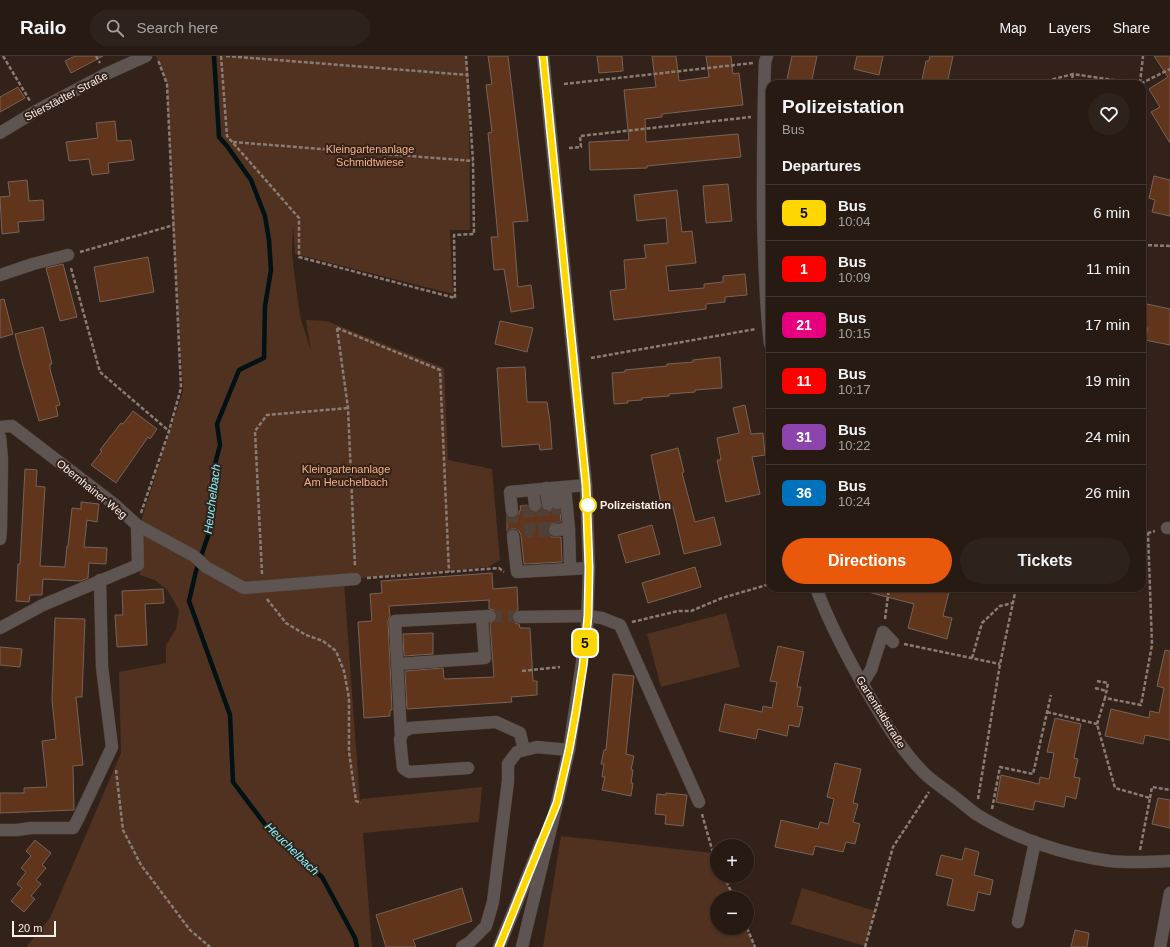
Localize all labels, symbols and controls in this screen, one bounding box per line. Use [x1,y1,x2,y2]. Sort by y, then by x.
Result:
search box [90,10,370,46]
text: Railo [20,17,66,38]
icon: search [104,17,126,39]
text: Search here [136,19,218,36]
text: Map [999,20,1027,36]
text: Layers [1049,20,1091,36]
text: Share [1113,20,1150,36]
street label: Stierstädter Straße [22,69,110,123]
button: heart [1088,93,1130,135]
text: Polizeistation [782,96,904,117]
text: Bus [782,122,804,137]
park label: Kleingartenanlage Schmidtwiese [326,143,414,168]
text: Departures [782,157,861,174]
text: Bus [838,197,866,214]
text: 6 min [1093,204,1130,221]
text: 5 [800,205,808,221]
text: 10:04 [838,214,871,229]
text: Bus [838,253,866,270]
text: 11 min [1086,260,1130,277]
text: 1 [800,261,808,277]
text: 10:09 [838,270,871,285]
text: Bus [838,309,866,326]
text: 17 min [1085,316,1130,333]
text: 21 [796,317,812,333]
text: 10:15 [838,326,871,341]
text: Bus [838,365,866,382]
text: 19 min [1085,372,1130,389]
text: 11 [797,373,811,389]
text: 10:17 [838,382,871,397]
text: Bus [838,421,866,438]
text: 24 min [1085,428,1130,445]
text: 31 [796,429,812,445]
text: 10:22 [838,438,871,453]
street label: Obernhainer Weg [55,457,129,521]
water label: Heuchelbach [201,463,223,535]
park label: Kleingartenanlage Am Heuchelbach [302,463,390,488]
text: Bus [838,477,866,494]
text: 26 min [1085,484,1130,501]
text: 36 [796,485,812,501]
text: 10:24 [838,494,871,509]
marker: Polizeistation [579,496,597,514]
place label: Polizeistation [600,499,671,511]
button: Directions [782,538,952,584]
button: Tickets [960,538,1130,584]
line badge: 5 [572,630,598,656]
text: 5 [581,635,589,651]
street label: Gartenfeldstraße [854,674,908,750]
water label: Heuchelbach [262,820,322,879]
map controls [710,839,754,935]
button: + [710,839,754,883]
button: − [710,891,754,935]
scale bar [12,919,56,938]
text: 20 m [18,922,42,934]

